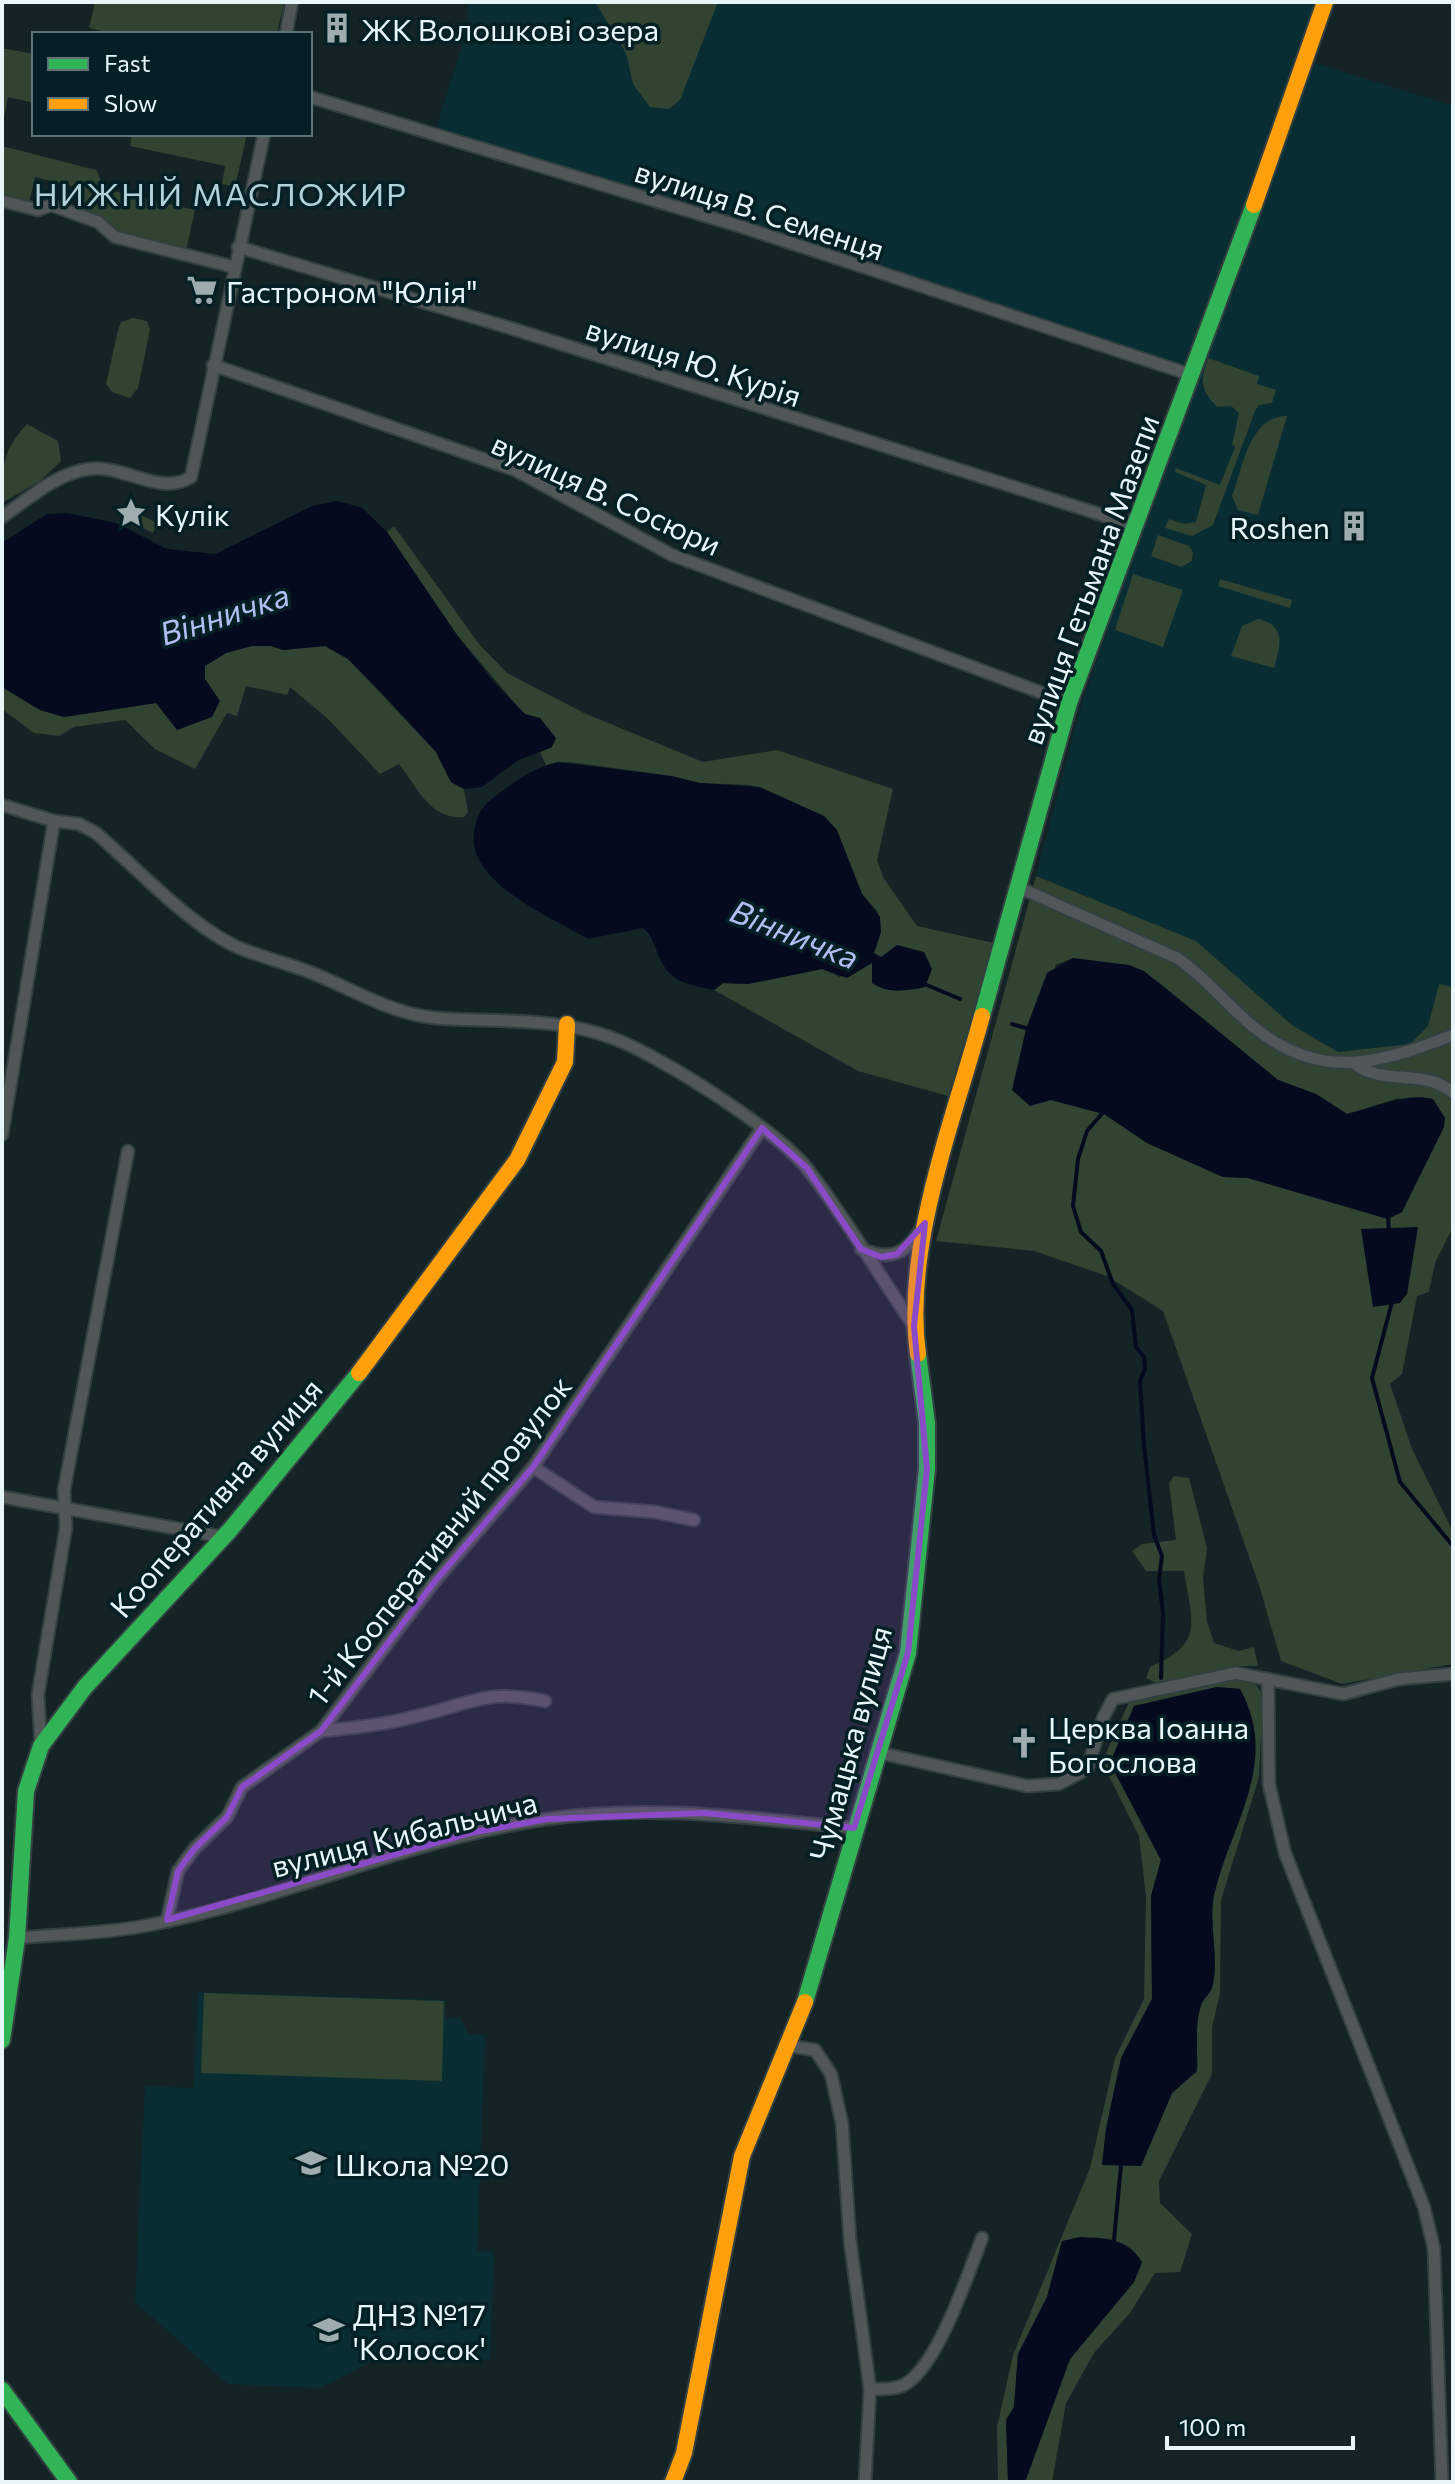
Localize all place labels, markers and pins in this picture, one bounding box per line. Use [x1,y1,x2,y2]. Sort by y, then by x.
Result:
place label: ЖК Волошкові озера [361,10,659,47]
building icon: ЖК Волошкові озера [320,11,354,45]
place label: Гастроном "Юлія" [226,272,478,309]
supermarket icon: Гастроном "Юлія" [185,273,219,307]
place label: Кулік [155,495,230,532]
place icon: Кулік [114,496,148,530]
place label: Roshen [1229,508,1330,545]
building icon: Roshen [1337,509,1371,543]
place label: Церква Іоанна Богослова [1048,1708,1249,1779]
church icon: Церква Іоанна Богослова [1007,1726,1041,1760]
place label: Школа №20 [335,2145,509,2182]
school or university icon: Школа №20 [294,2146,328,2180]
place label: ДНЗ №17 'Колосок' [353,2295,486,2366]
school or university icon: ДНЗ №17 'Колосок' [312,2313,346,2347]

